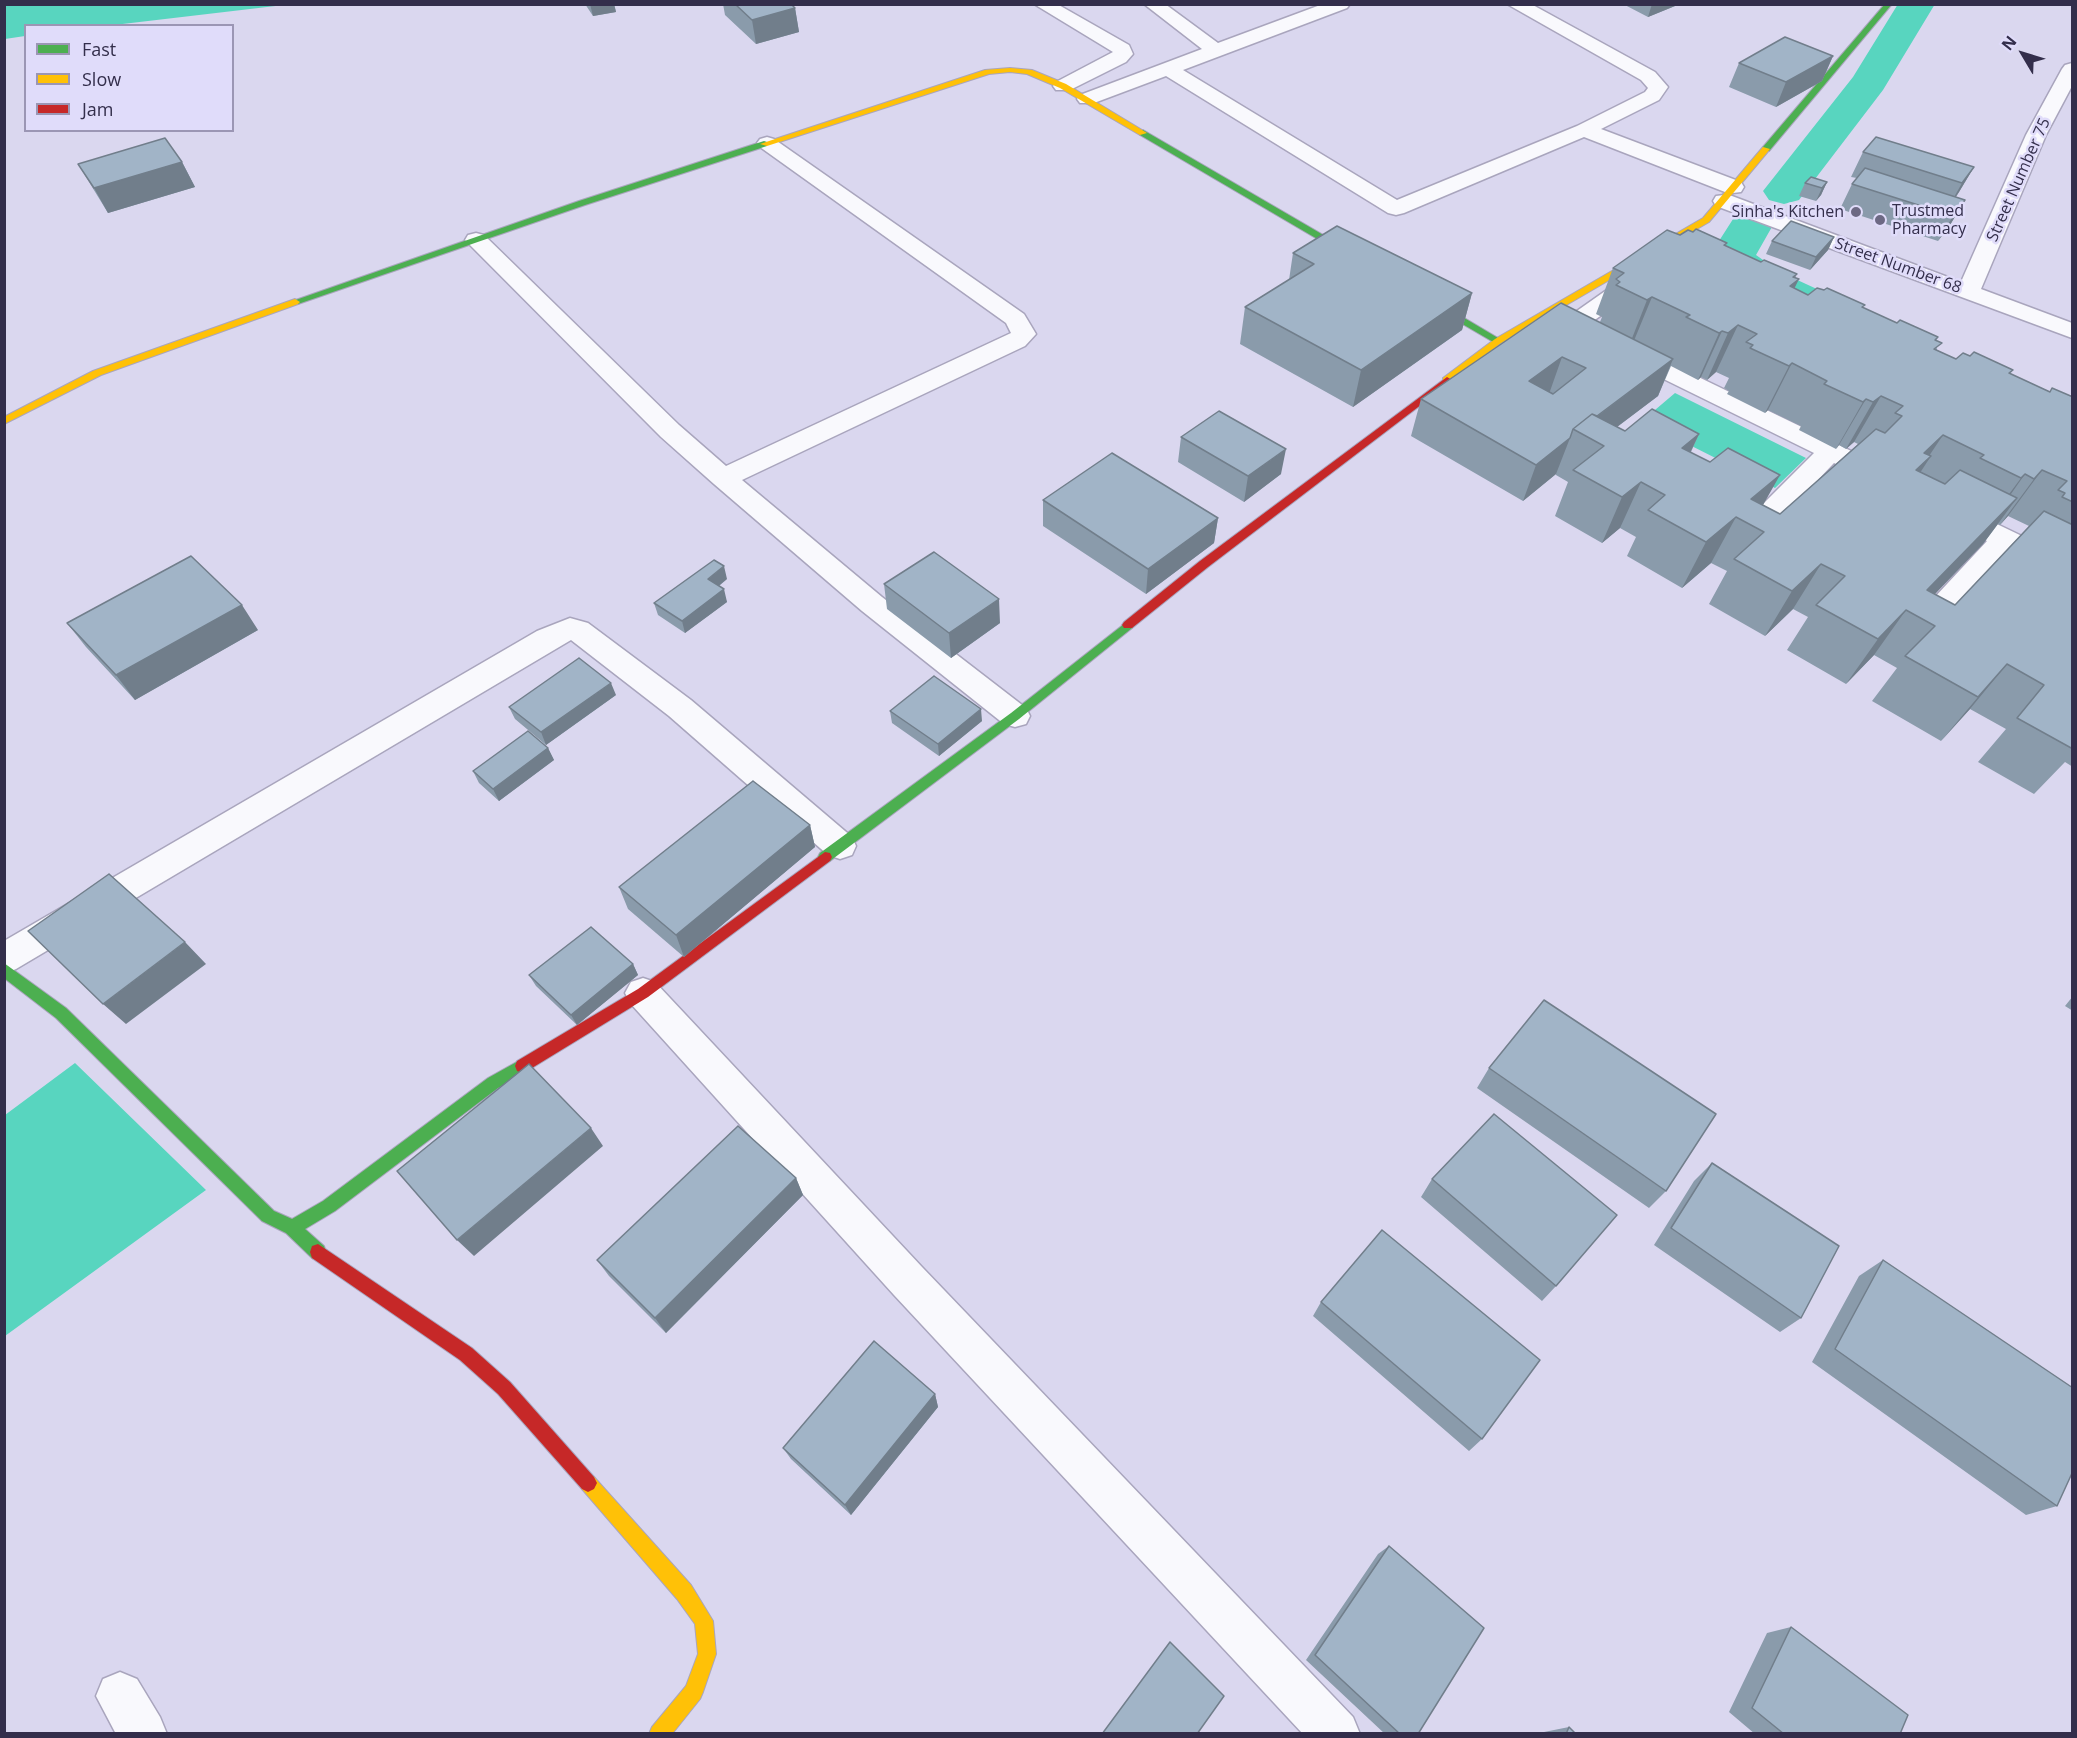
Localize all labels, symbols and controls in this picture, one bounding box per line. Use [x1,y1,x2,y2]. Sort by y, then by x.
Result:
legend [24,24,234,132]
north arrow [1993,24,2053,84]
text: N [1996,31,2021,55]
text: Fast [82,37,116,61]
text: Slow [82,67,121,91]
text: Jam [82,97,114,121]
street label: Street Number 75 [1983,115,2055,245]
place label: Trustmed Pharmacy [1892,201,1966,239]
place label: Sinha's Kitchen [1732,202,1844,222]
marker: Sinha's Kitchen [1849,205,1863,219]
marker: Trustmed Pharmacy [1873,213,1887,227]
street label: Street Number 68 [1832,234,1964,298]

